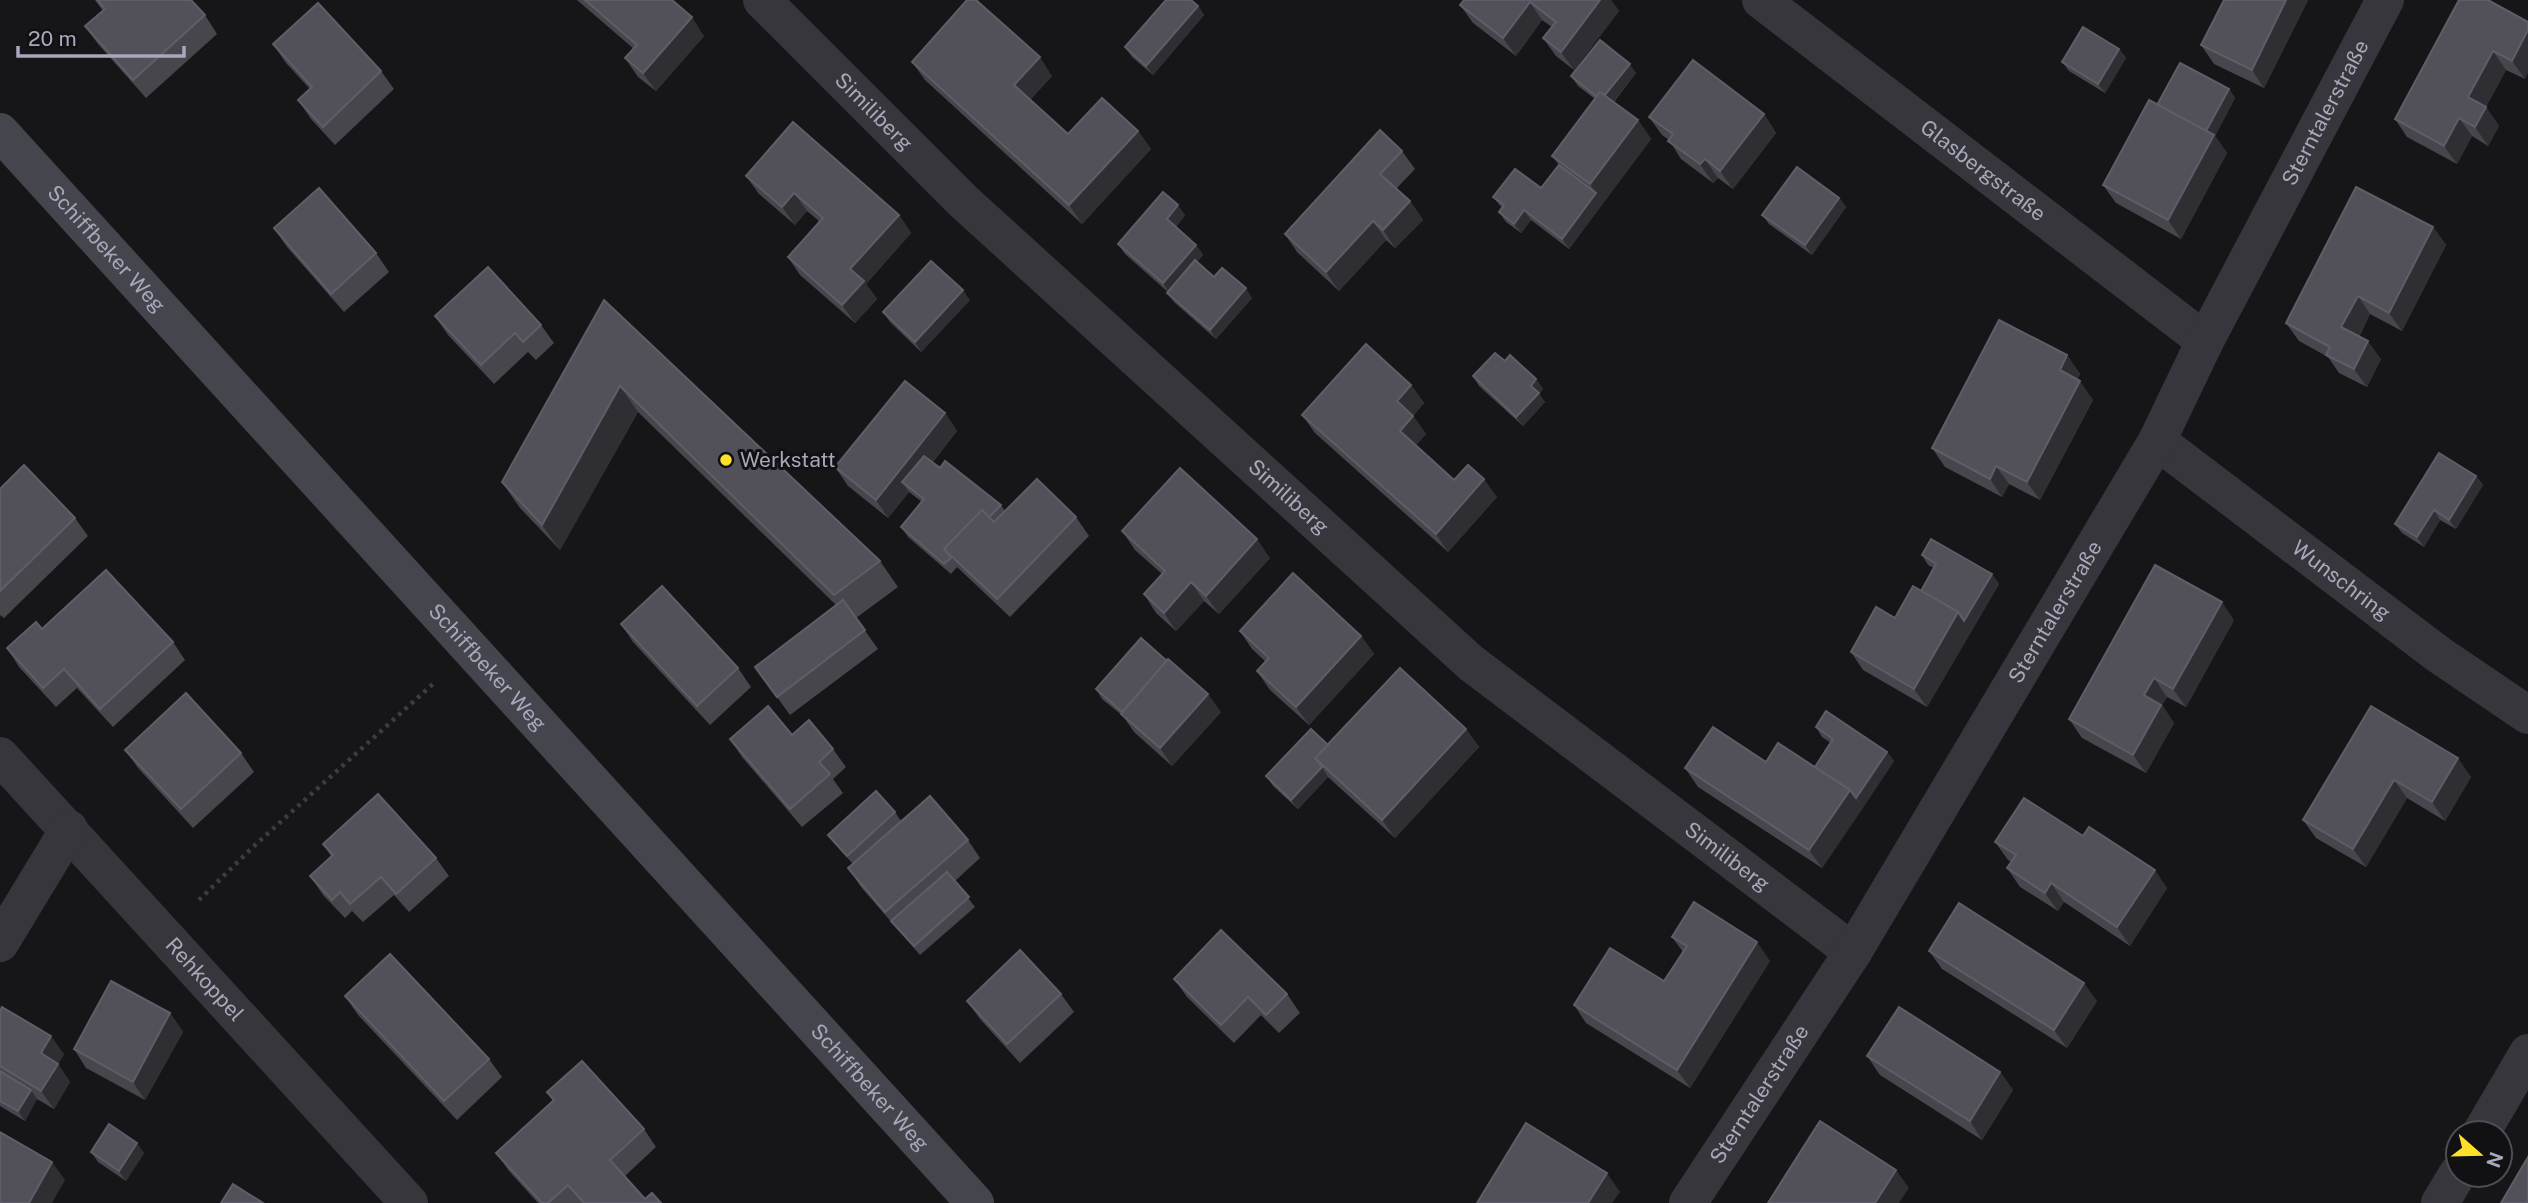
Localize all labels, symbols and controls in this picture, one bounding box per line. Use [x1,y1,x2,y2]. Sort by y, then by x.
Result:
scale bar [18,14,184,58]
text: 20 m [28,26,77,51]
street label: Sterntalerstraße [2276,35,2374,190]
street label: Similiberg [830,67,918,156]
street label: Glasbergstraße [1916,114,2051,226]
street label: Schiffbeker Weg [43,180,171,317]
place label: Werkstatt [740,447,836,472]
marker: Werkstatt [718,452,734,468]
street label: Similiberg [1243,454,1334,539]
street label: Wunschring [2287,535,2396,625]
street label: Sterntalerstraße [2003,536,2107,687]
street label: Schiffbeker Weg [424,598,552,736]
street label: Similiberg [1680,816,1775,896]
street label: Rehkoppel [160,932,249,1026]
street label: Schiffbeker Weg [806,1018,934,1156]
street label: Sterntalerstraße [1704,1020,1814,1168]
north arrow [2444,1119,2514,1189]
text: N [2482,1149,2508,1171]

